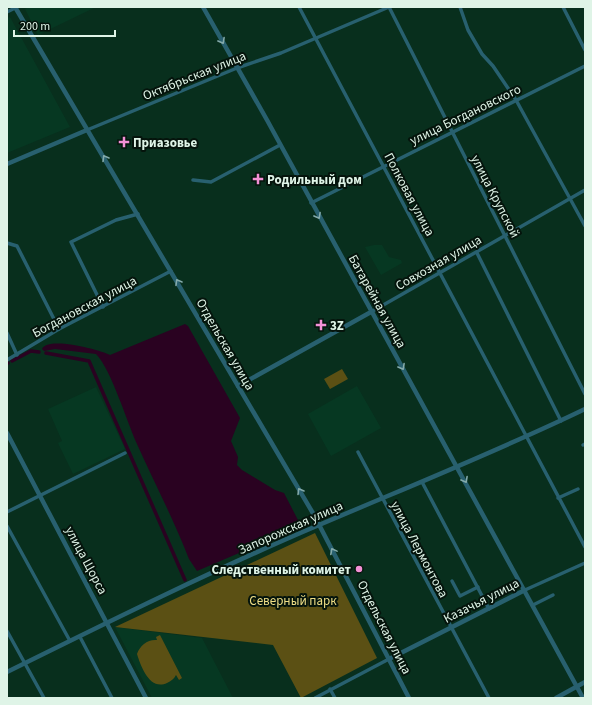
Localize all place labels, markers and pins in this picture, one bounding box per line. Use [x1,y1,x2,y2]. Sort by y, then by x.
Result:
place label: Приазовье [133,134,197,152]
marker: Приазовье [118,136,130,148]
place label: Родильный дом [267,171,362,189]
marker: Родильный дом [252,173,264,185]
place label: 3Z [330,317,344,335]
marker: 3Z [315,319,327,331]
place label: Следственный комитет [211,561,352,579]
marker: Следственный комитет [354,564,364,574]

